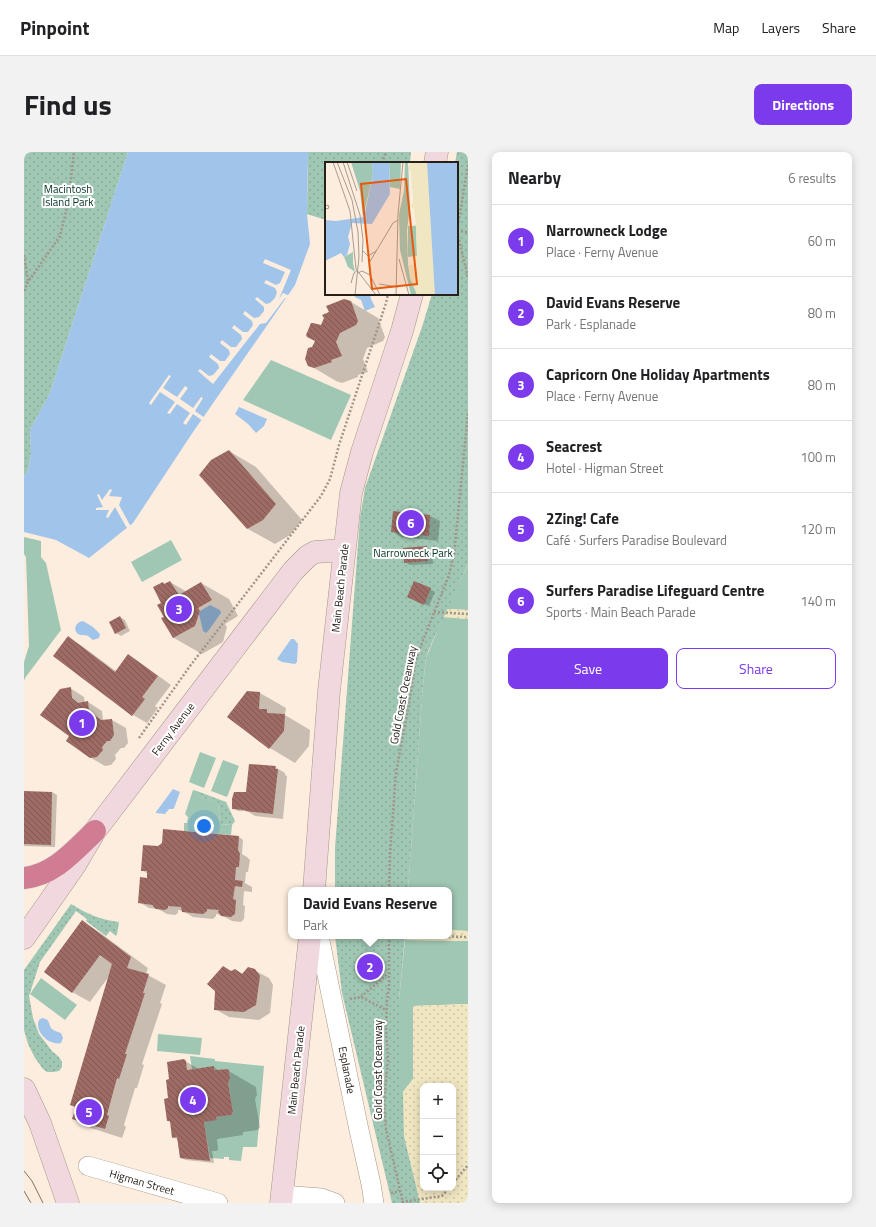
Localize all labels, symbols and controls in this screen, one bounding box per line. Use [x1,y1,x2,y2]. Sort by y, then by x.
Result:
text: Pinpoint [20,13,89,42]
text: Map [713,17,739,38]
text: Layers [761,17,800,38]
text: Share [822,17,856,38]
text: Find us [24,83,112,126]
button: Directions [754,84,852,125]
inset map [325,162,458,295]
text: Nearby [508,165,561,191]
text: 6 results [788,168,836,188]
park label: Macintosh Island Park [42,181,94,210]
text: Narrowneck Lodge [546,219,667,242]
text: 1 [517,231,525,251]
text: 60 m [808,231,836,251]
text: Place · Ferny Avenue [546,242,658,262]
text: David Evans Reserve [546,291,680,314]
text: 2 [517,303,525,323]
text: 80 m [808,303,836,323]
text: Park · Esplanade [546,314,636,334]
text: Capricorn One Holiday Apartments [546,363,770,386]
text: 3 [517,375,525,395]
text: 80 m [808,375,836,395]
text: Place · Ferny Avenue [546,386,658,406]
text: Seacrest [546,435,602,458]
text: 4 [517,447,525,467]
text: 100 m [800,447,836,467]
text: Hotel · Higman Street [546,458,663,478]
text: 2Zing! Cafe [546,507,619,530]
pin: 6 [398,508,424,538]
text: 5 [517,519,525,539]
text: 120 m [800,519,836,539]
text: Café · Surfers Paradise Boulevard [546,530,727,550]
street label: Main Beach Parade [327,542,353,633]
park label: Narrowneck Park [373,545,454,561]
text: Surfers Paradise Lifeguard Centre [546,579,764,602]
text: 6 [517,591,525,611]
text: 140 m [800,591,836,611]
pin: 3 [166,594,192,624]
text: Sports · Main Beach Parade [546,602,696,622]
street label: Gold Coast Oceanway [386,644,421,746]
button: Save [508,648,668,689]
button: Share [676,648,836,689]
street label: Ferny Avenue [148,699,199,759]
pin: 1 [69,708,95,738]
your location [194,816,214,836]
popup [288,887,452,939]
text: David Evans Reserve [303,892,437,915]
text: Park [303,915,328,935]
pin: 2 [357,952,383,982]
street label: Gold Coast Oceanway [370,1019,386,1120]
street label: Main Beach Parade [283,1024,309,1115]
street label: Esplanade [335,1045,360,1095]
map controls [420,1083,456,1191]
button: + [420,1083,456,1119]
pin: 4 [180,1085,206,1115]
pin: 5 [76,1097,102,1127]
button: − [420,1119,456,1155]
button: locate [420,1155,456,1191]
street label: Higman Street [108,1165,176,1199]

